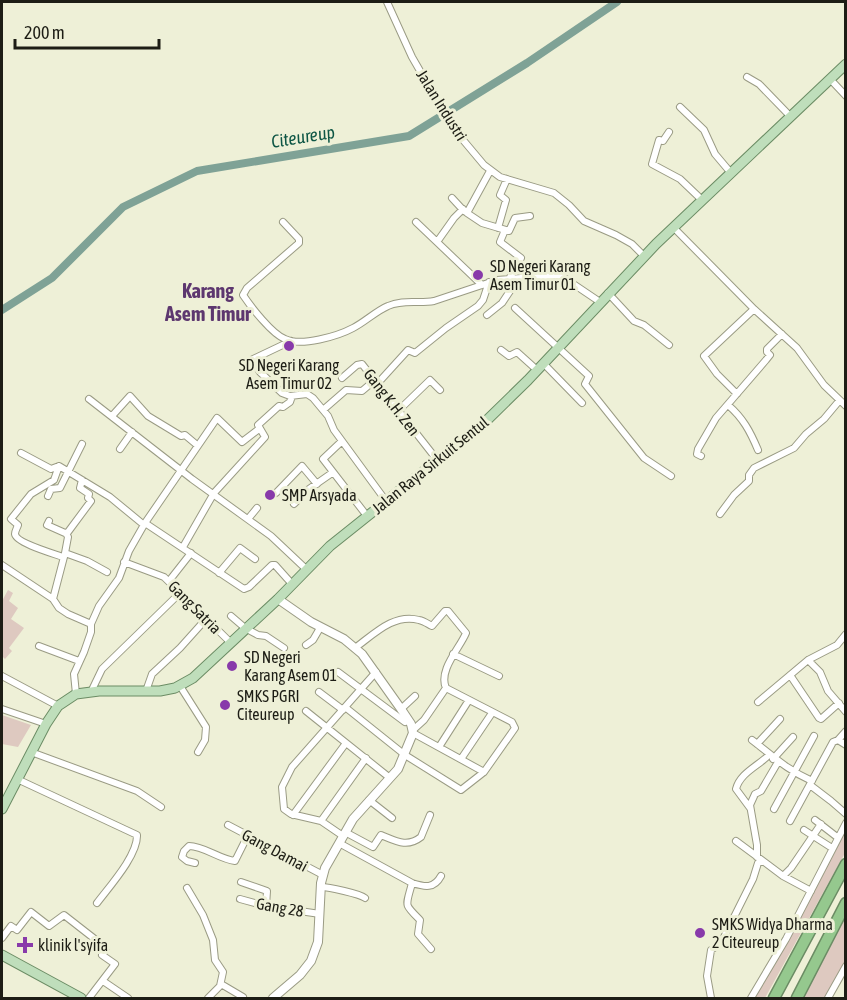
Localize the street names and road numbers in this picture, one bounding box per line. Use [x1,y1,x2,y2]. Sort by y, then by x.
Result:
street label: Jalan Industri [413,66,471,144]
street label: Gang K.H. Zen [359,365,424,440]
street label: Jalan Raya Sirkuit Sentul [368,412,493,518]
street label: Gang Satria [164,577,225,638]
street label: Gang Damai [239,825,311,876]
street label: Gang 28 [255,894,305,921]

